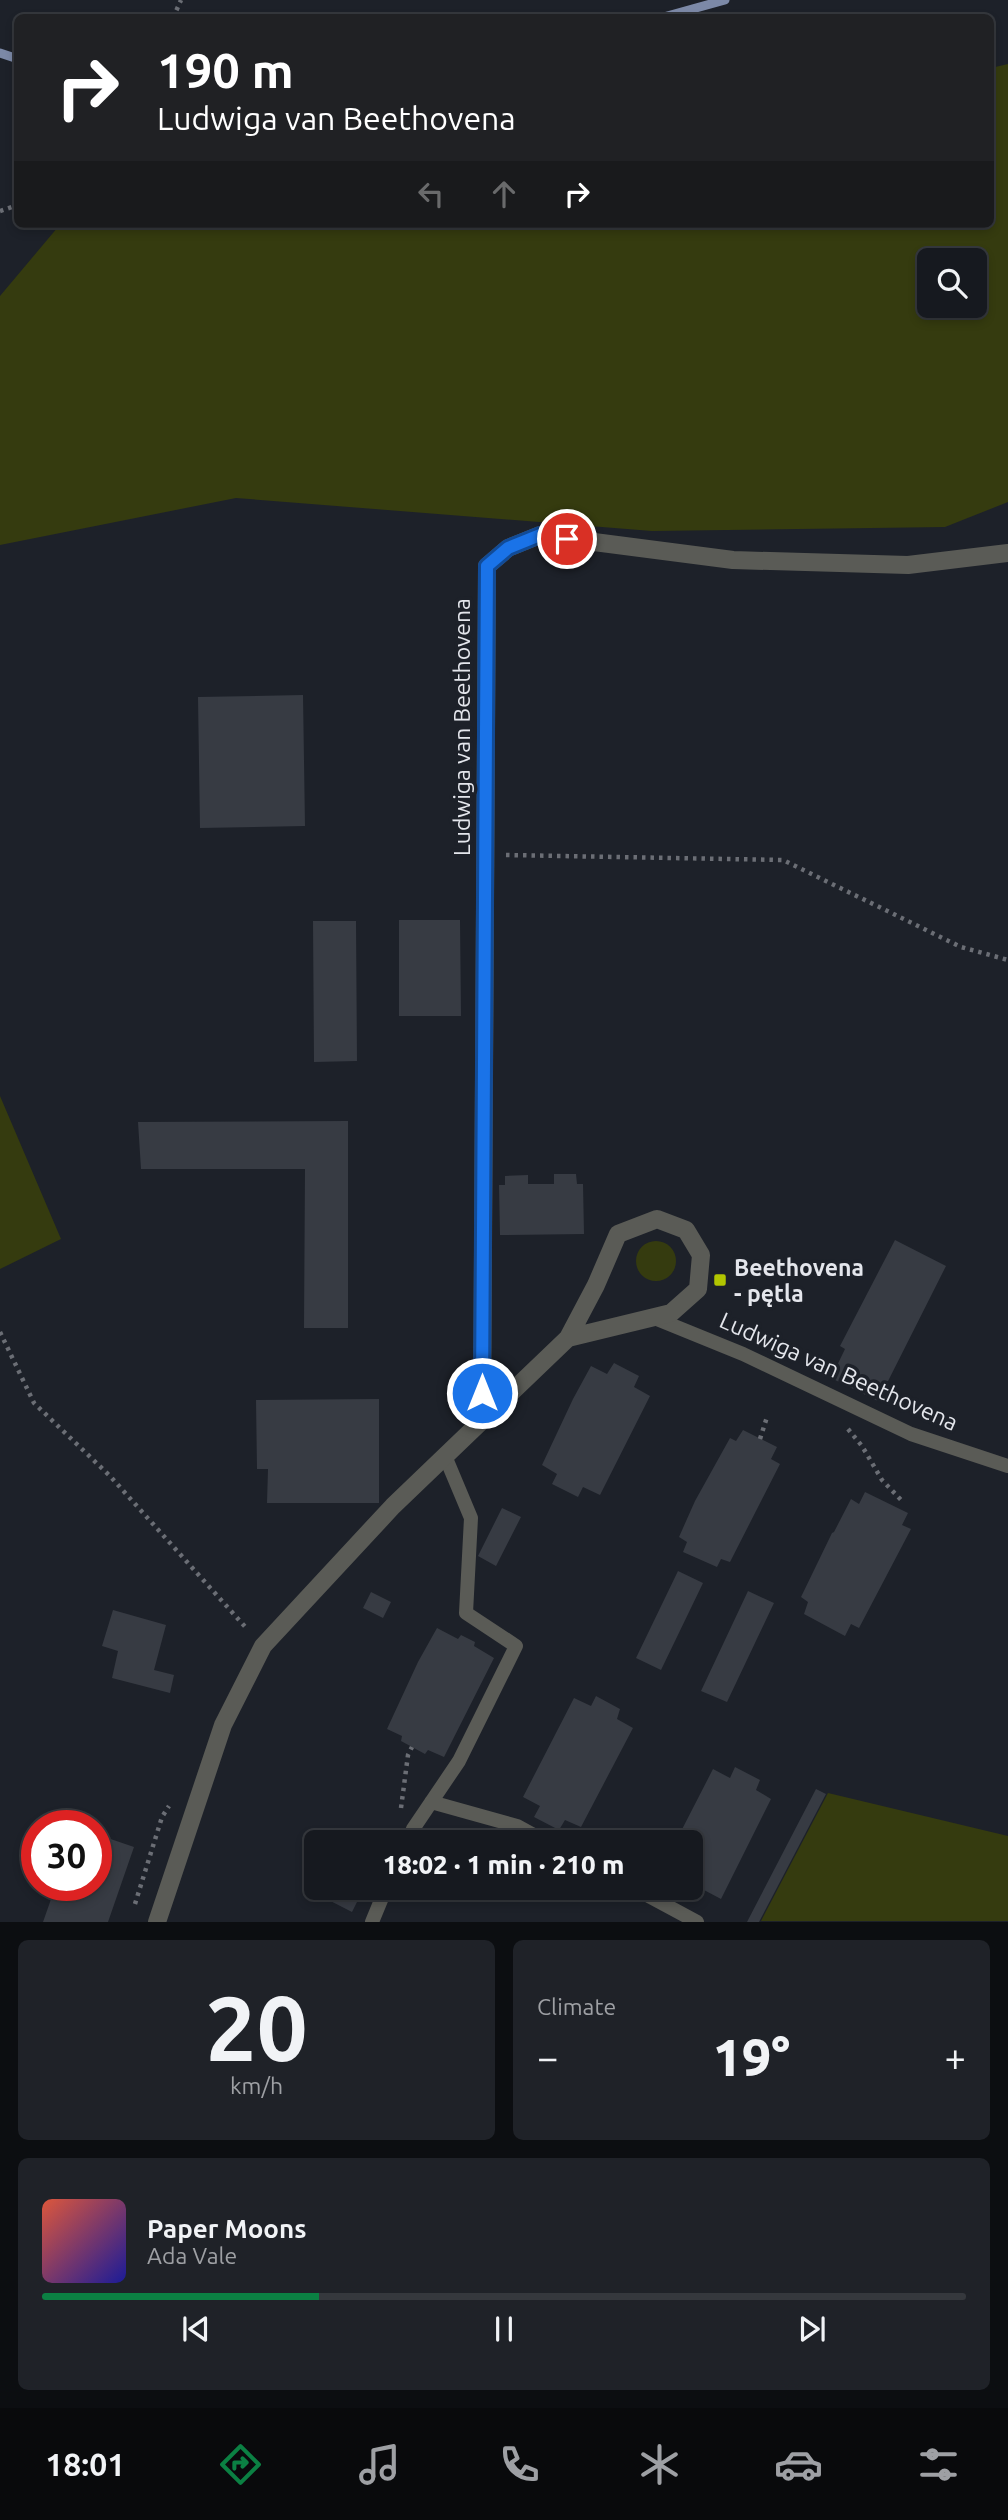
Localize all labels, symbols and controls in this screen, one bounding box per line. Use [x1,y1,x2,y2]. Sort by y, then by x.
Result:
icon: right [42,42,133,133]
text: 190 m [157,42,294,97]
text: Ludwiga van Beethovena [157,100,516,136]
icon: left [412,175,450,213]
icon: ahead [485,175,523,213]
icon: right [558,175,596,213]
map controls [917,248,987,318]
button: search [917,248,987,318]
pin [537,509,597,569]
icon: arrive [548,520,586,558]
street label: Ludwiga van Beethovena [449,598,474,856]
place label: Beethovena - pętla [734,1255,864,1307]
marker: Beethovena - pętla [712,1272,728,1288]
street label: Ludwiga van Beethovena [716,1307,962,1435]
position arrow [445,1356,519,1430]
speed limit sign: 30 [21,1810,112,1901]
text: 18:02 · 1 min · 210 m [383,1850,624,1879]
text: 20 [205,1976,308,2078]
text: Climate [537,1994,616,2019]
text: 19° [713,2028,790,2086]
text: − [537,2036,558,2078]
text: + [945,2036,966,2078]
text: km/h [230,2073,283,2098]
text: Paper Moons [147,2214,306,2243]
text: Ada Vale [147,2243,237,2268]
icon: previous [177,2310,215,2348]
icon: pause [485,2310,523,2348]
icon: next [793,2310,831,2348]
icon: directions [216,2440,265,2489]
icon: music [355,2440,404,2489]
icon: phone [495,2440,544,2489]
icon: climate [635,2440,684,2489]
icon: car [774,2440,823,2489]
icon: filters [914,2440,963,2489]
text: 18:01 [45,2446,125,2482]

